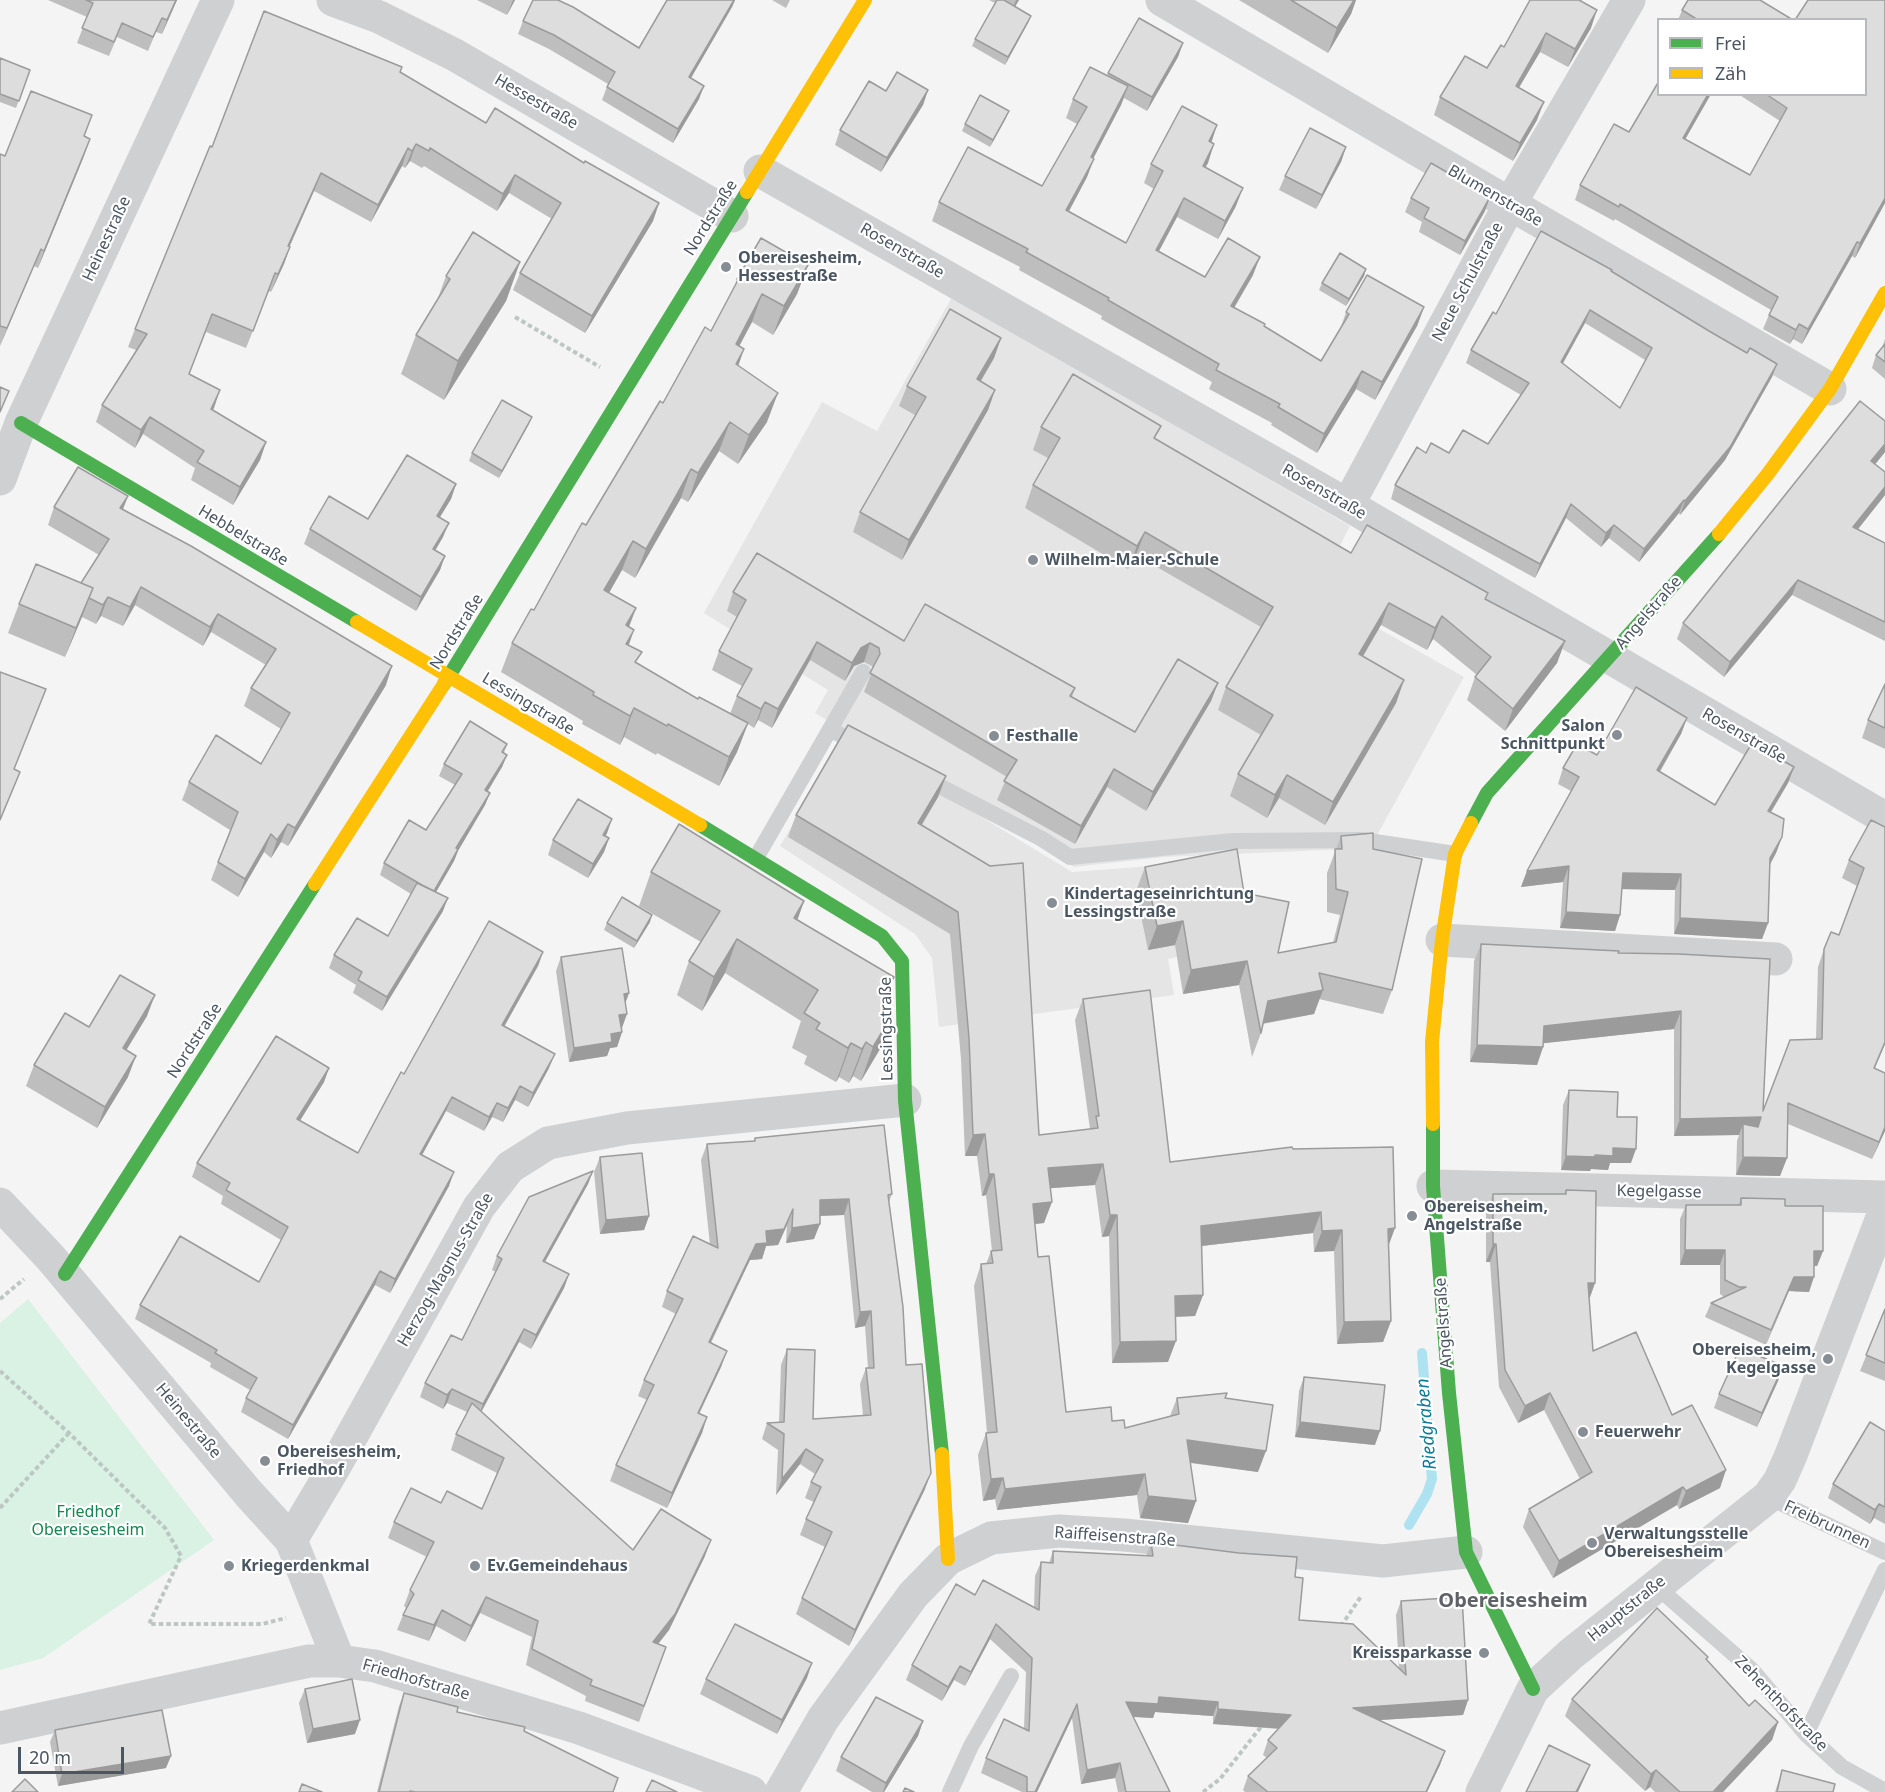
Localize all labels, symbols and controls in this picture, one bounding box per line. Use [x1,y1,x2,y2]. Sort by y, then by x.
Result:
legend [1657,18,1867,96]
text: Frei [1715,31,1746,55]
text: Zäh [1715,61,1747,85]
street label: Hessestraße [491,70,581,134]
street label: Blumenstraße [1444,161,1546,231]
street label: Nordstraße [680,177,742,259]
street label: Heinestraße [79,193,135,285]
street label: Rosenstraße [856,219,948,283]
street label: Neue Schulstraße [1428,219,1508,345]
place label: Obereisesheim, Hessestraße [738,248,862,286]
marker: Obereisesheim, Hessestraße [719,260,733,274]
street label: Rosenstraße [1278,460,1370,524]
street label: Hebbelstraße [195,502,291,570]
place label: Wilhelm-Maier-Schule [1045,550,1219,570]
marker: Wilhelm-Maier-Schule [1026,553,1040,567]
street label: Angelstraße [1612,572,1686,654]
street label: Nordstraße [426,591,488,673]
street label: Lessingstraße [478,669,578,739]
street label: Rosenstraße [1698,704,1790,768]
place label: Salon Schnittpunkt [1501,716,1605,754]
place label: Festhalle [1006,726,1078,746]
marker: Salon Schnittpunkt [1610,728,1624,742]
marker: Festhalle [987,729,1001,743]
place label: Kindertageseinrichtung Lessingstraße [1064,884,1254,922]
marker: Kindertageseinrichtung Lessingstraße [1045,896,1059,910]
street label: Lessingstraße [876,977,898,1081]
street label: Nordstraße [164,1000,226,1082]
street label: Kegelgasse [1616,1182,1702,1202]
street label: Herzog-Magnus-Straße [394,1190,498,1350]
place label: Obereisesheim, Angelstraße [1424,1197,1548,1235]
marker: Obereisesheim, Angelstraße [1405,1209,1419,1223]
street label: Angelstraße [1431,1277,1457,1369]
place label: Obereisesheim, Kegelgasse [1692,1340,1816,1378]
marker: Obereisesheim, Kegelgasse [1821,1352,1835,1366]
water label: Riedgraben [1412,1377,1442,1471]
street label: Heinestraße [151,1380,225,1462]
place label: Feuerwehr [1595,1422,1681,1442]
marker: Feuerwehr [1576,1425,1590,1439]
place label: Obereisesheim, Friedhof [277,1442,401,1480]
marker: Obereisesheim, Friedhof [258,1454,272,1468]
street label: Freibrunnen [1781,1497,1873,1553]
park label: Friedhof Obereisesheim [31,1502,145,1540]
street label: Raiffeisenstraße [1054,1523,1176,1551]
place label: Verwaltungsstelle Obereisesheim [1604,1524,1748,1562]
marker: Verwaltungsstelle Obereisesheim [1585,1536,1599,1550]
place label: Kriegerdenkmal [241,1556,370,1576]
place label: Ev.Gemeindehaus [487,1556,628,1576]
marker: Kriegerdenkmal [222,1559,236,1573]
marker: Ev.Gemeindehaus [468,1559,482,1573]
street label: Hauptstraße [1584,1572,1670,1646]
district label: Obereisesheim [1438,1589,1588,1613]
place label: Kreissparkasse [1352,1643,1472,1663]
marker: Kreissparkasse [1477,1646,1491,1660]
street label: Zehenthofstraße [1730,1652,1832,1756]
street label: Friedhofstraße [360,1656,472,1704]
scale bar [21,1735,128,1773]
text: 20 m [29,1745,71,1769]

